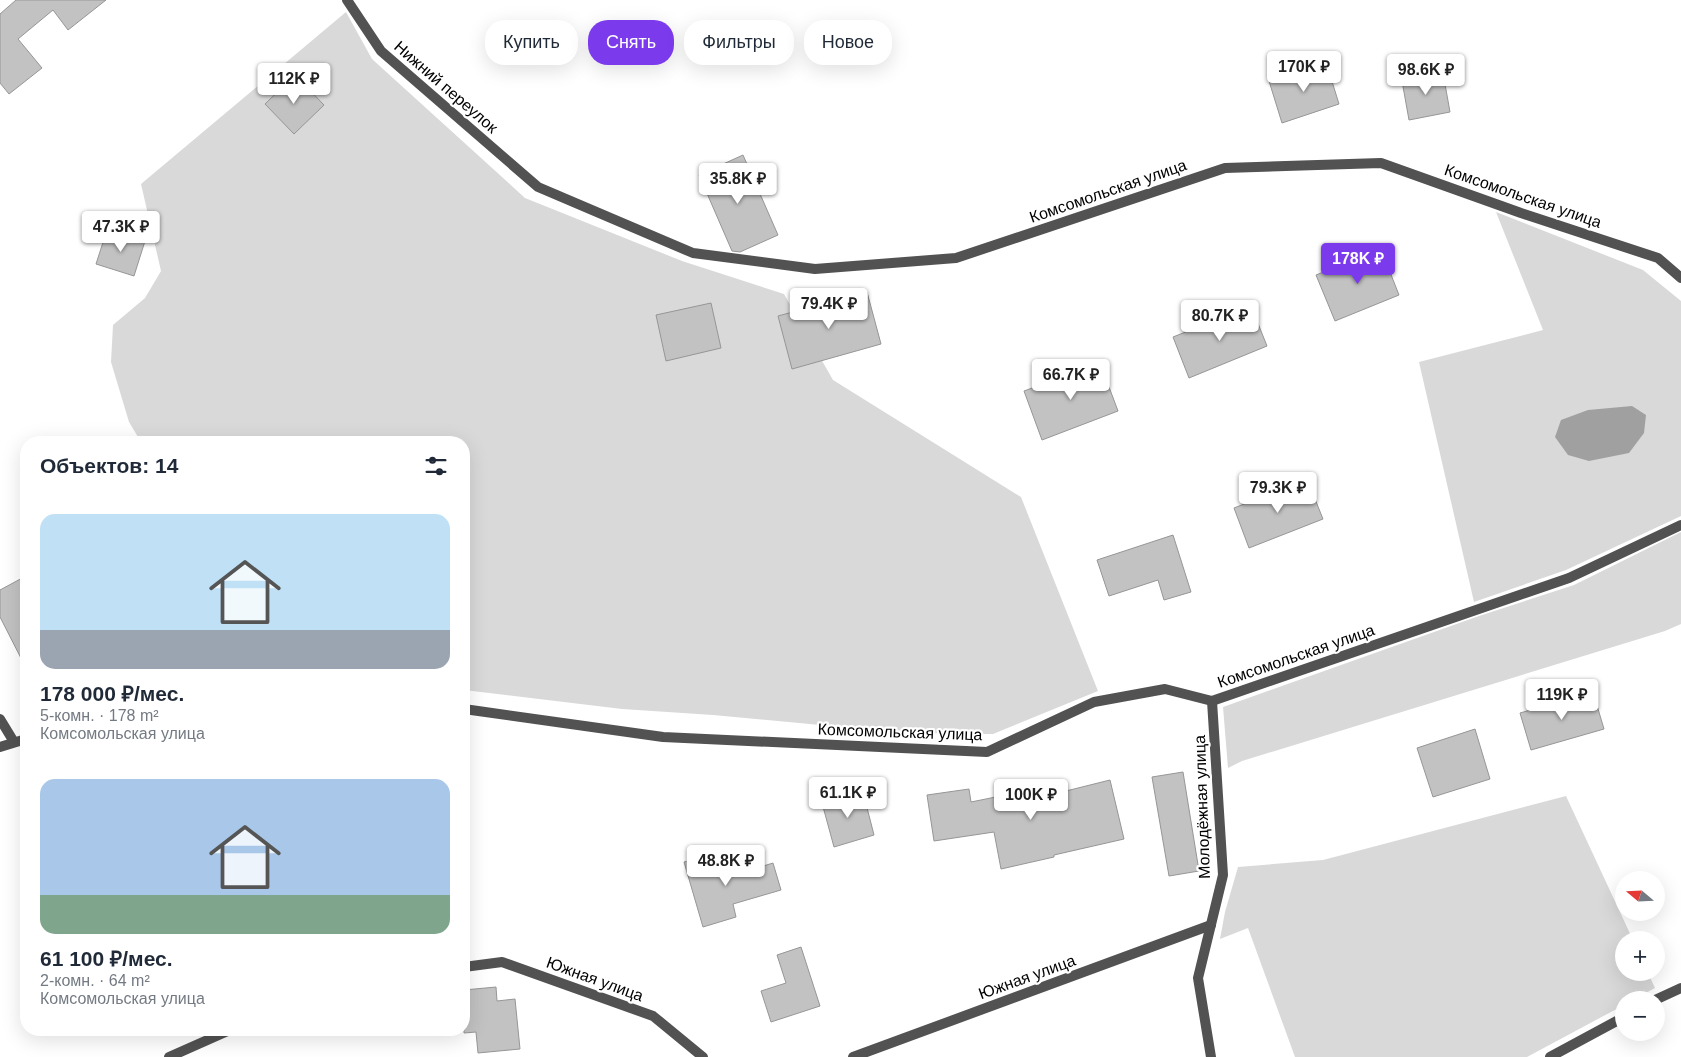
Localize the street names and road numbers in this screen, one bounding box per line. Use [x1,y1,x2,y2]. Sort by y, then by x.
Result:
street label: Нижний переулок [391,38,502,137]
street label: Комсомольская улица [1027,156,1189,226]
street label: Комсомольская улица [1442,161,1604,231]
street label: Комсомольская улица [1215,621,1377,691]
street label: Комсомольская улица [817,721,983,743]
street label: Молодёжная улица [1191,735,1213,879]
street label: Южная улица [976,952,1078,1002]
street label: Южная улица [544,954,646,1004]

